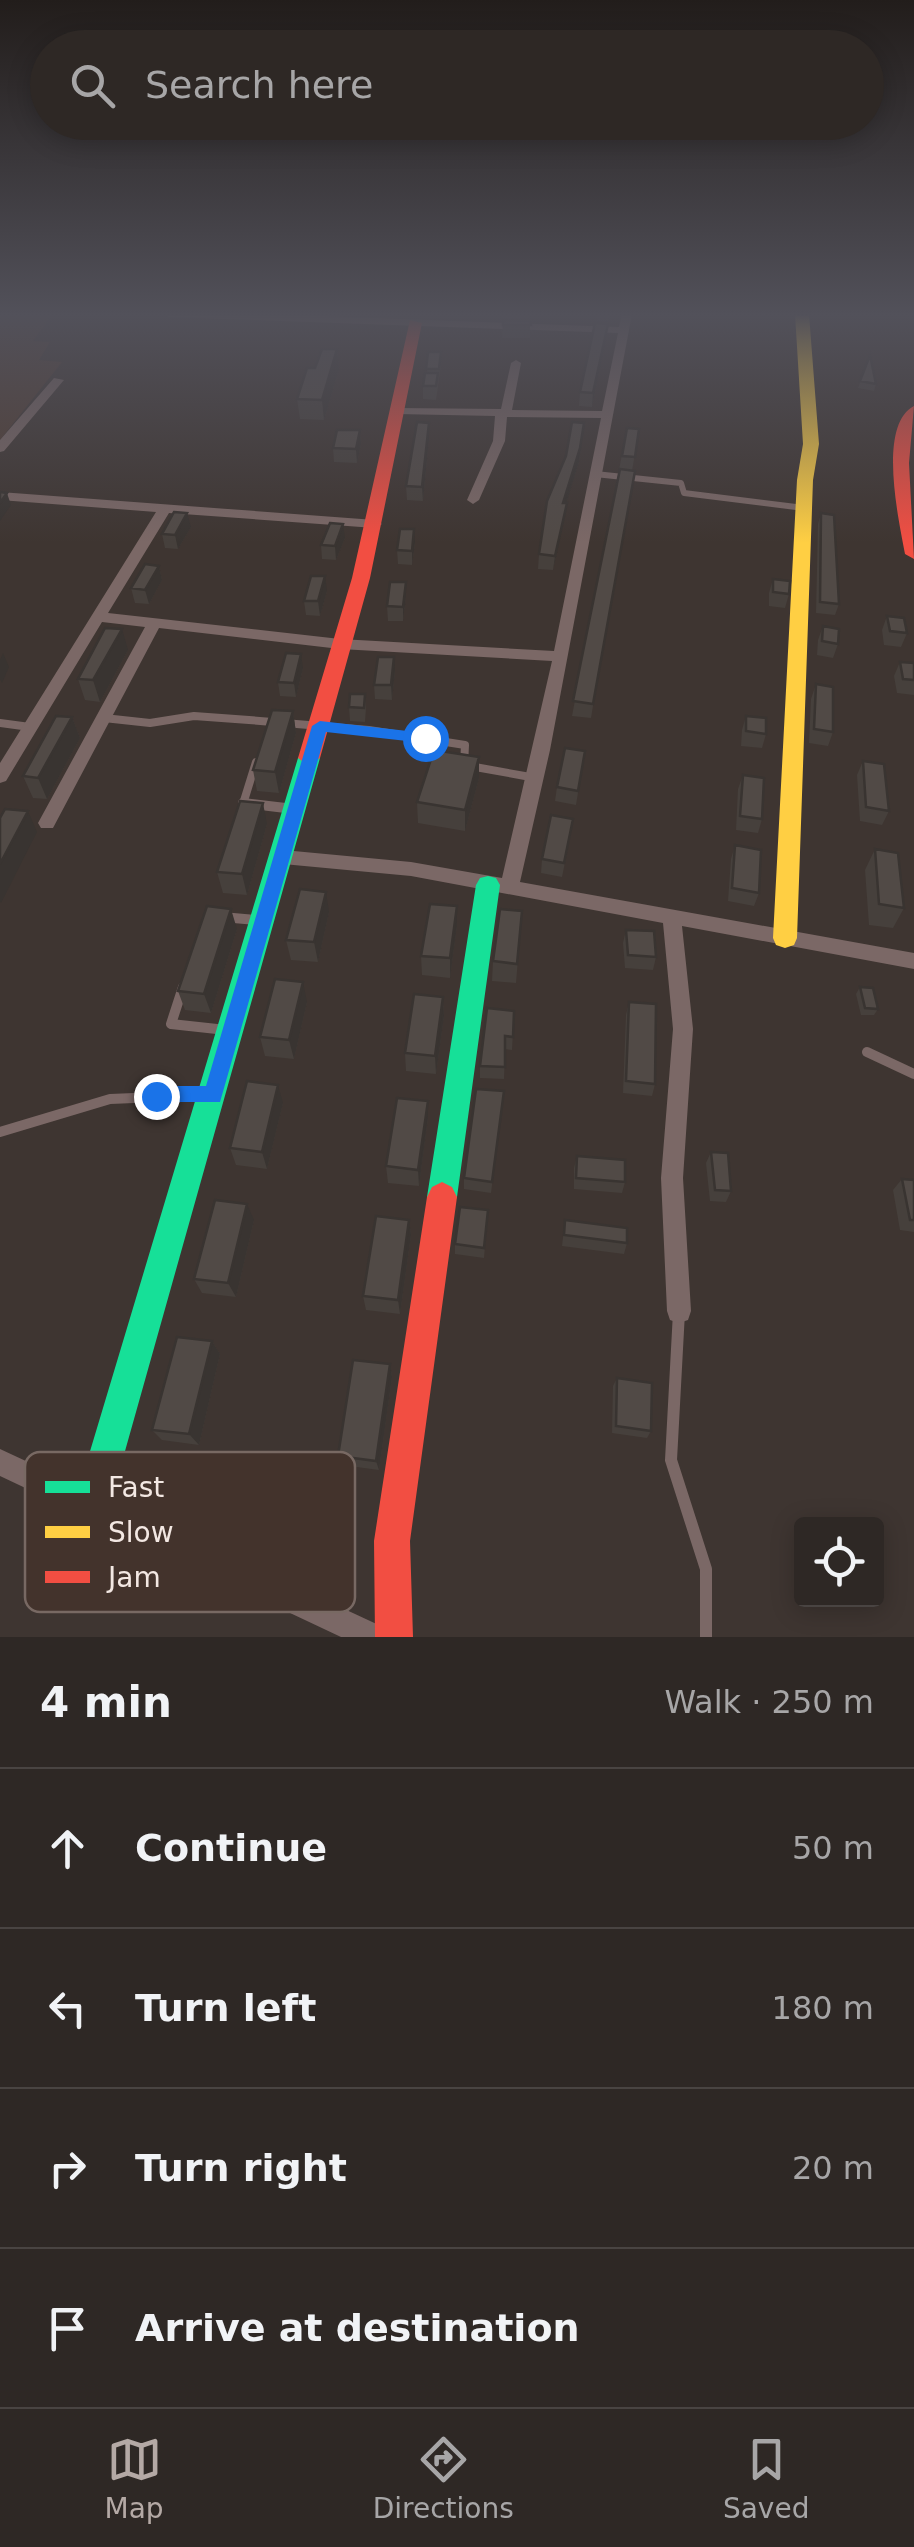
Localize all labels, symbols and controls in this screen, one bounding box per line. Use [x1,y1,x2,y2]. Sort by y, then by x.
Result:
search box [30,30,884,140]
icon: search [65,58,120,113]
text: Search here [145,63,373,107]
route start [403,716,449,762]
route end [134,1074,180,1120]
legend [25,1452,355,1612]
text: Fast [108,1471,164,1504]
text: Slow [108,1516,174,1549]
map controls [794,1517,884,1607]
button: locate [794,1517,884,1607]
text: Jam [106,1561,161,1594]
text: 4 min [40,1678,172,1727]
text: Walk · 250 m [664,1683,874,1721]
icon: ahead [40,1821,95,1876]
text: Continue [135,1826,327,1870]
text: 50 m [792,1829,874,1867]
icon: left [40,1981,95,2036]
text: Turn left [135,1986,316,2030]
text: 180 m [772,1989,874,2027]
icon: right [40,2141,95,2196]
text: Turn right [135,2146,347,2190]
text: 20 m [792,2149,874,2187]
icon: arrive [40,2301,95,2356]
text: Arrive at destination [135,2306,580,2350]
tab: Map [105,2432,164,2525]
tab: Directions [373,2432,514,2525]
tab: Saved [723,2432,809,2525]

